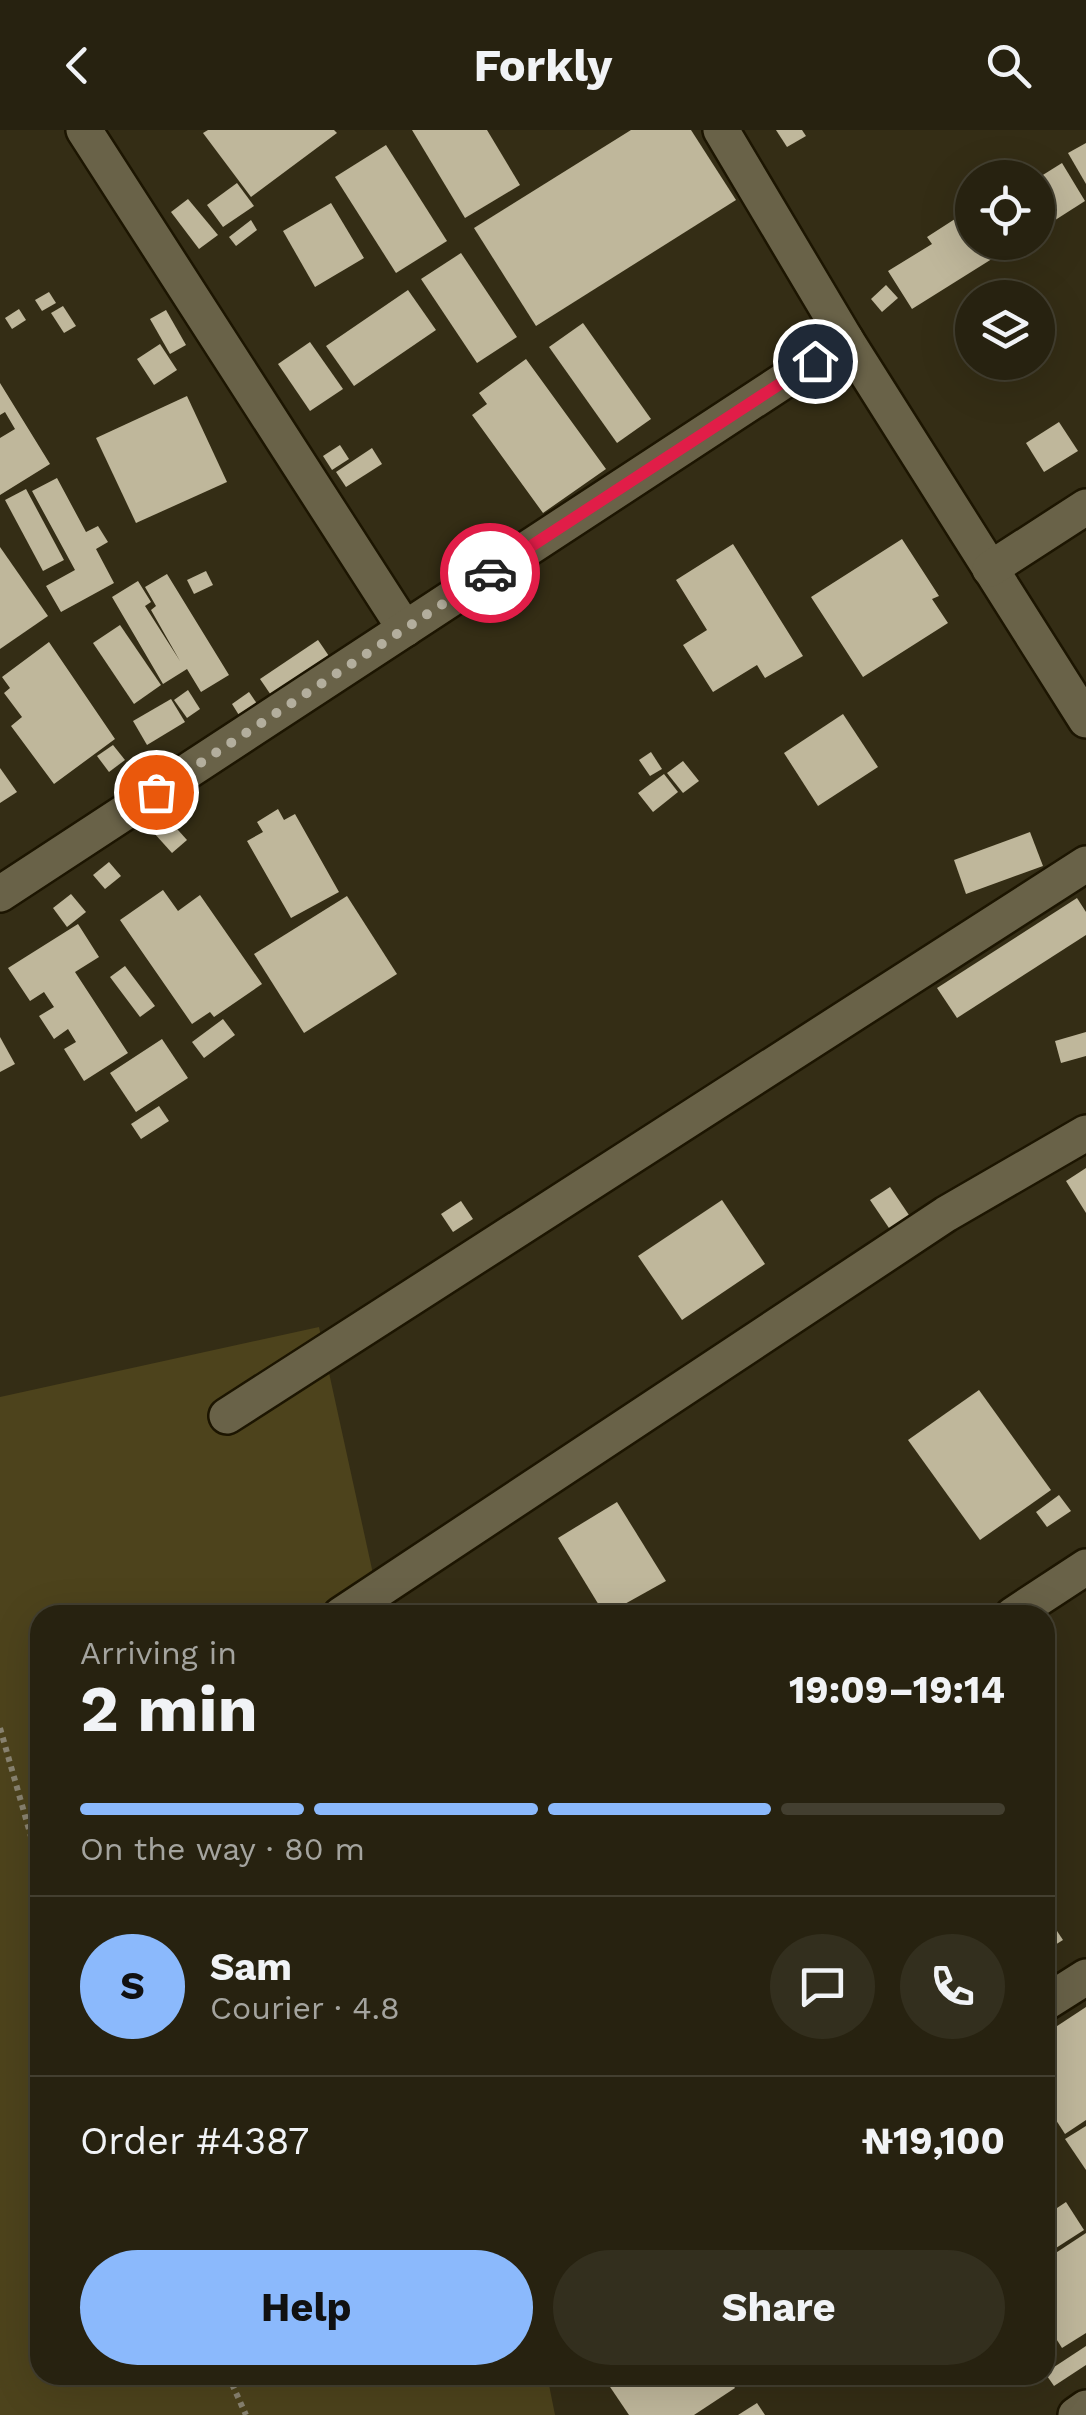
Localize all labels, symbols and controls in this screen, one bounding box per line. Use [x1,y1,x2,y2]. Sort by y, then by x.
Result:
icon: back [50,38,105,93]
icon: search [981,38,1036,93]
text: Forkly [474,39,612,92]
map controls [955,160,1055,380]
button: locate [955,160,1055,260]
button: layers [955,280,1055,380]
pin [773,319,858,404]
icon: home [788,334,843,389]
courier [440,523,540,623]
icon: car [463,546,518,601]
pin [114,750,199,835]
icon: bag [129,765,184,820]
text: Arriving in [80,1634,237,1672]
text: 19:09–19:14 [789,1668,1005,1712]
text: 2 min [80,1671,258,1747]
text: On the way · 80 m [80,1830,365,1868]
button: chat [770,1934,875,2039]
button: phone [900,1934,1005,2039]
text: Sam [210,1945,292,1989]
text: S [120,1964,145,2008]
text: Courier · 4.8 [210,1989,400,2027]
text: Order #4387 [80,2119,309,2163]
text: ₦19,100 [862,2119,1005,2163]
button: Help [80,2250,533,2365]
button: Share [553,2250,1005,2365]

